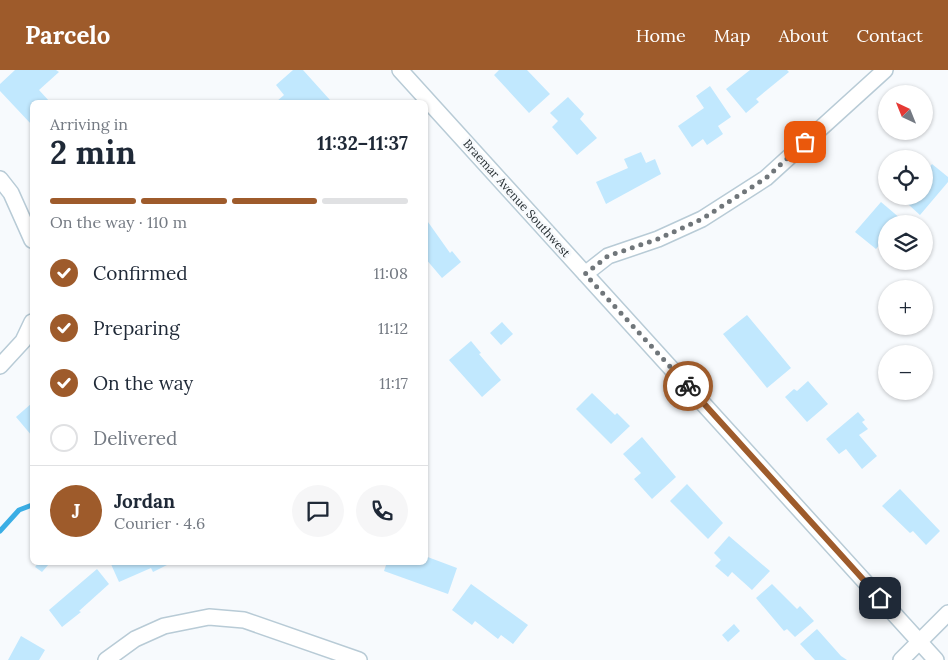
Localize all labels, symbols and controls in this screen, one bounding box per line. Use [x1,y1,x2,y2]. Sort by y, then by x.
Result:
text: Parcelo [25,20,110,51]
text: Home [636,24,686,47]
text: Map [714,24,750,47]
text: About [778,24,828,47]
text: Contact [856,24,923,47]
north arrow [878,85,932,140]
map controls [878,85,933,400]
text: Arriving in [50,114,128,134]
pin [784,121,826,163]
icon: bag [791,128,819,156]
text: 11:32–11:37 [317,131,408,155]
text: 2 min [50,132,136,173]
street label: Braemar Avenue Southwest [460,136,574,260]
button: locate [878,150,933,205]
text: On the way · 110 m [50,212,187,232]
button: layers [878,215,933,270]
icon: check [50,259,78,287]
text: Confirmed [93,261,188,285]
text: 11:08 [373,263,408,283]
button: + [878,280,933,335]
icon: check [50,314,78,342]
text: Preparing [93,316,180,340]
text: 11:12 [378,318,408,338]
button: − [878,345,933,400]
courier [663,361,713,411]
icon: check [50,369,78,397]
text: On the way [93,371,193,395]
icon: bike [674,372,702,400]
text: 11:17 [379,373,408,393]
text: Delivered [93,426,177,450]
button: chat [292,485,344,537]
button: phone [356,485,408,537]
text: Jordan [114,489,175,513]
text: J [72,499,80,523]
text: Courier · 4.6 [114,513,205,533]
pin [859,577,901,619]
icon: home [866,584,894,612]

